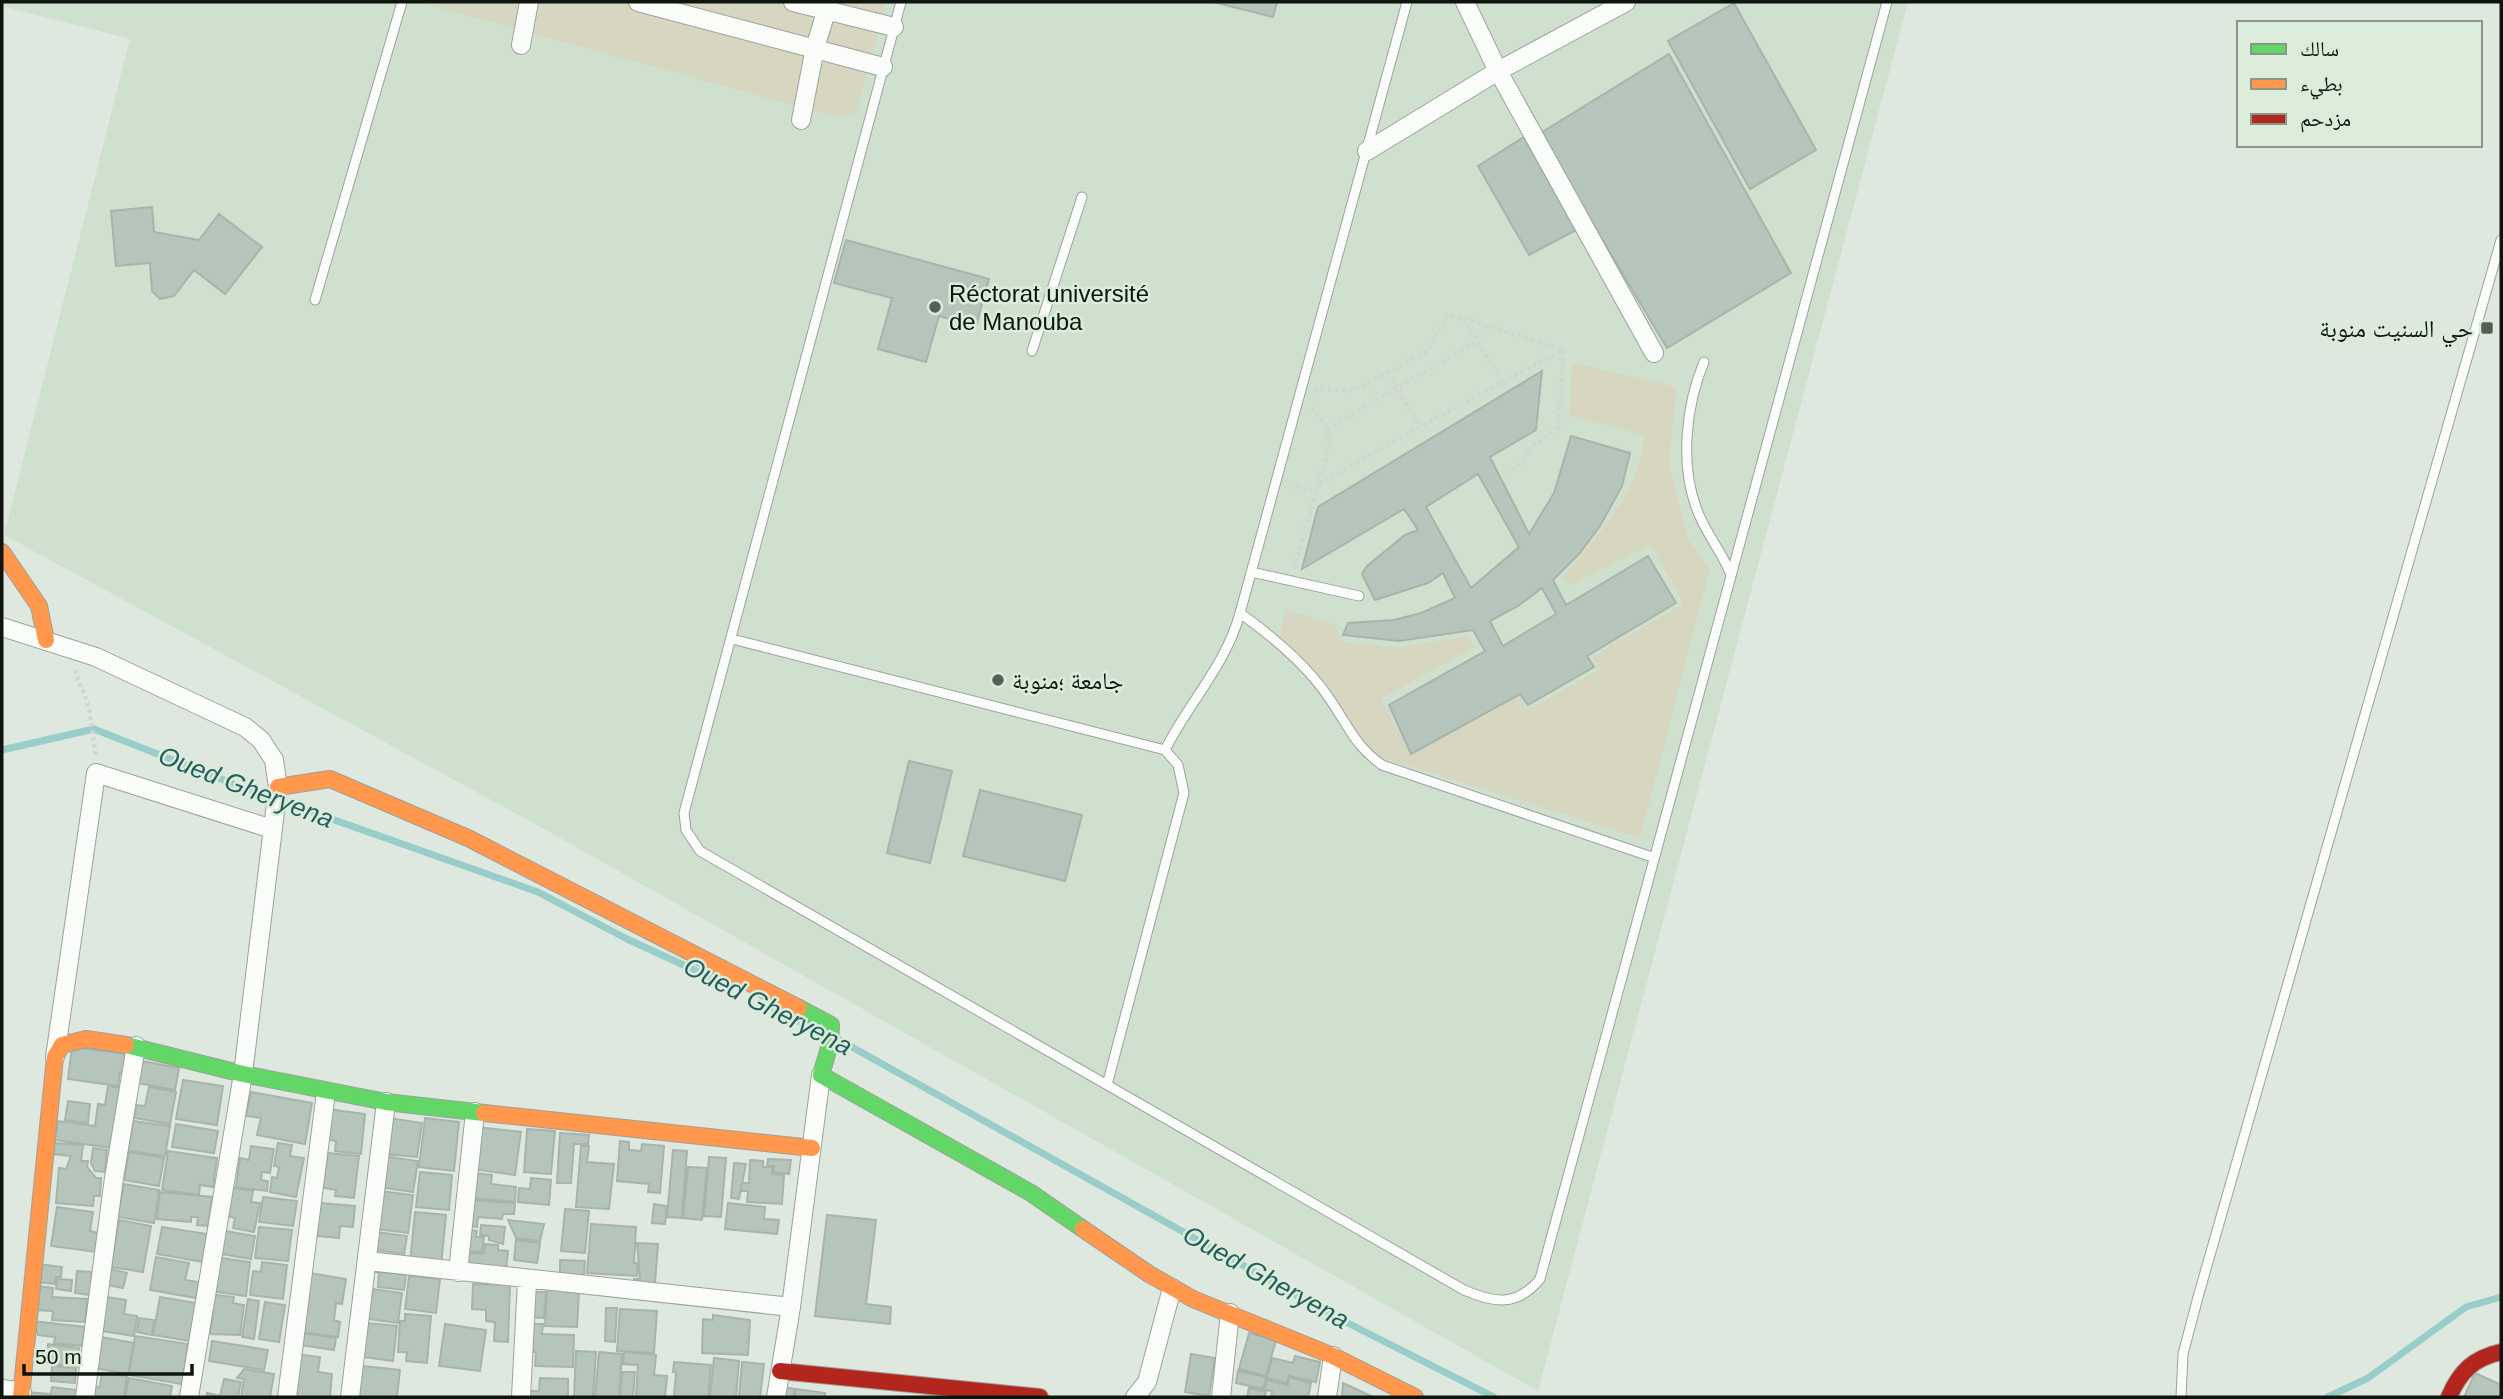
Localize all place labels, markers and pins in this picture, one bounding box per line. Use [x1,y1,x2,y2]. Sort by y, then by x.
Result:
place label: Réctorat université de Manouba [949,280,1149,335]
marker: Réctorat université de Manouba [927,299,943,315]
place label: حي السنيت منوبة [2319,315,2473,348]
marker: حي السنيت منوبة [2479,320,2495,336]
place label: جامعة ؛منوبة [1012,667,1123,694]
marker: جامعة ؛منوبة [990,672,1006,688]

